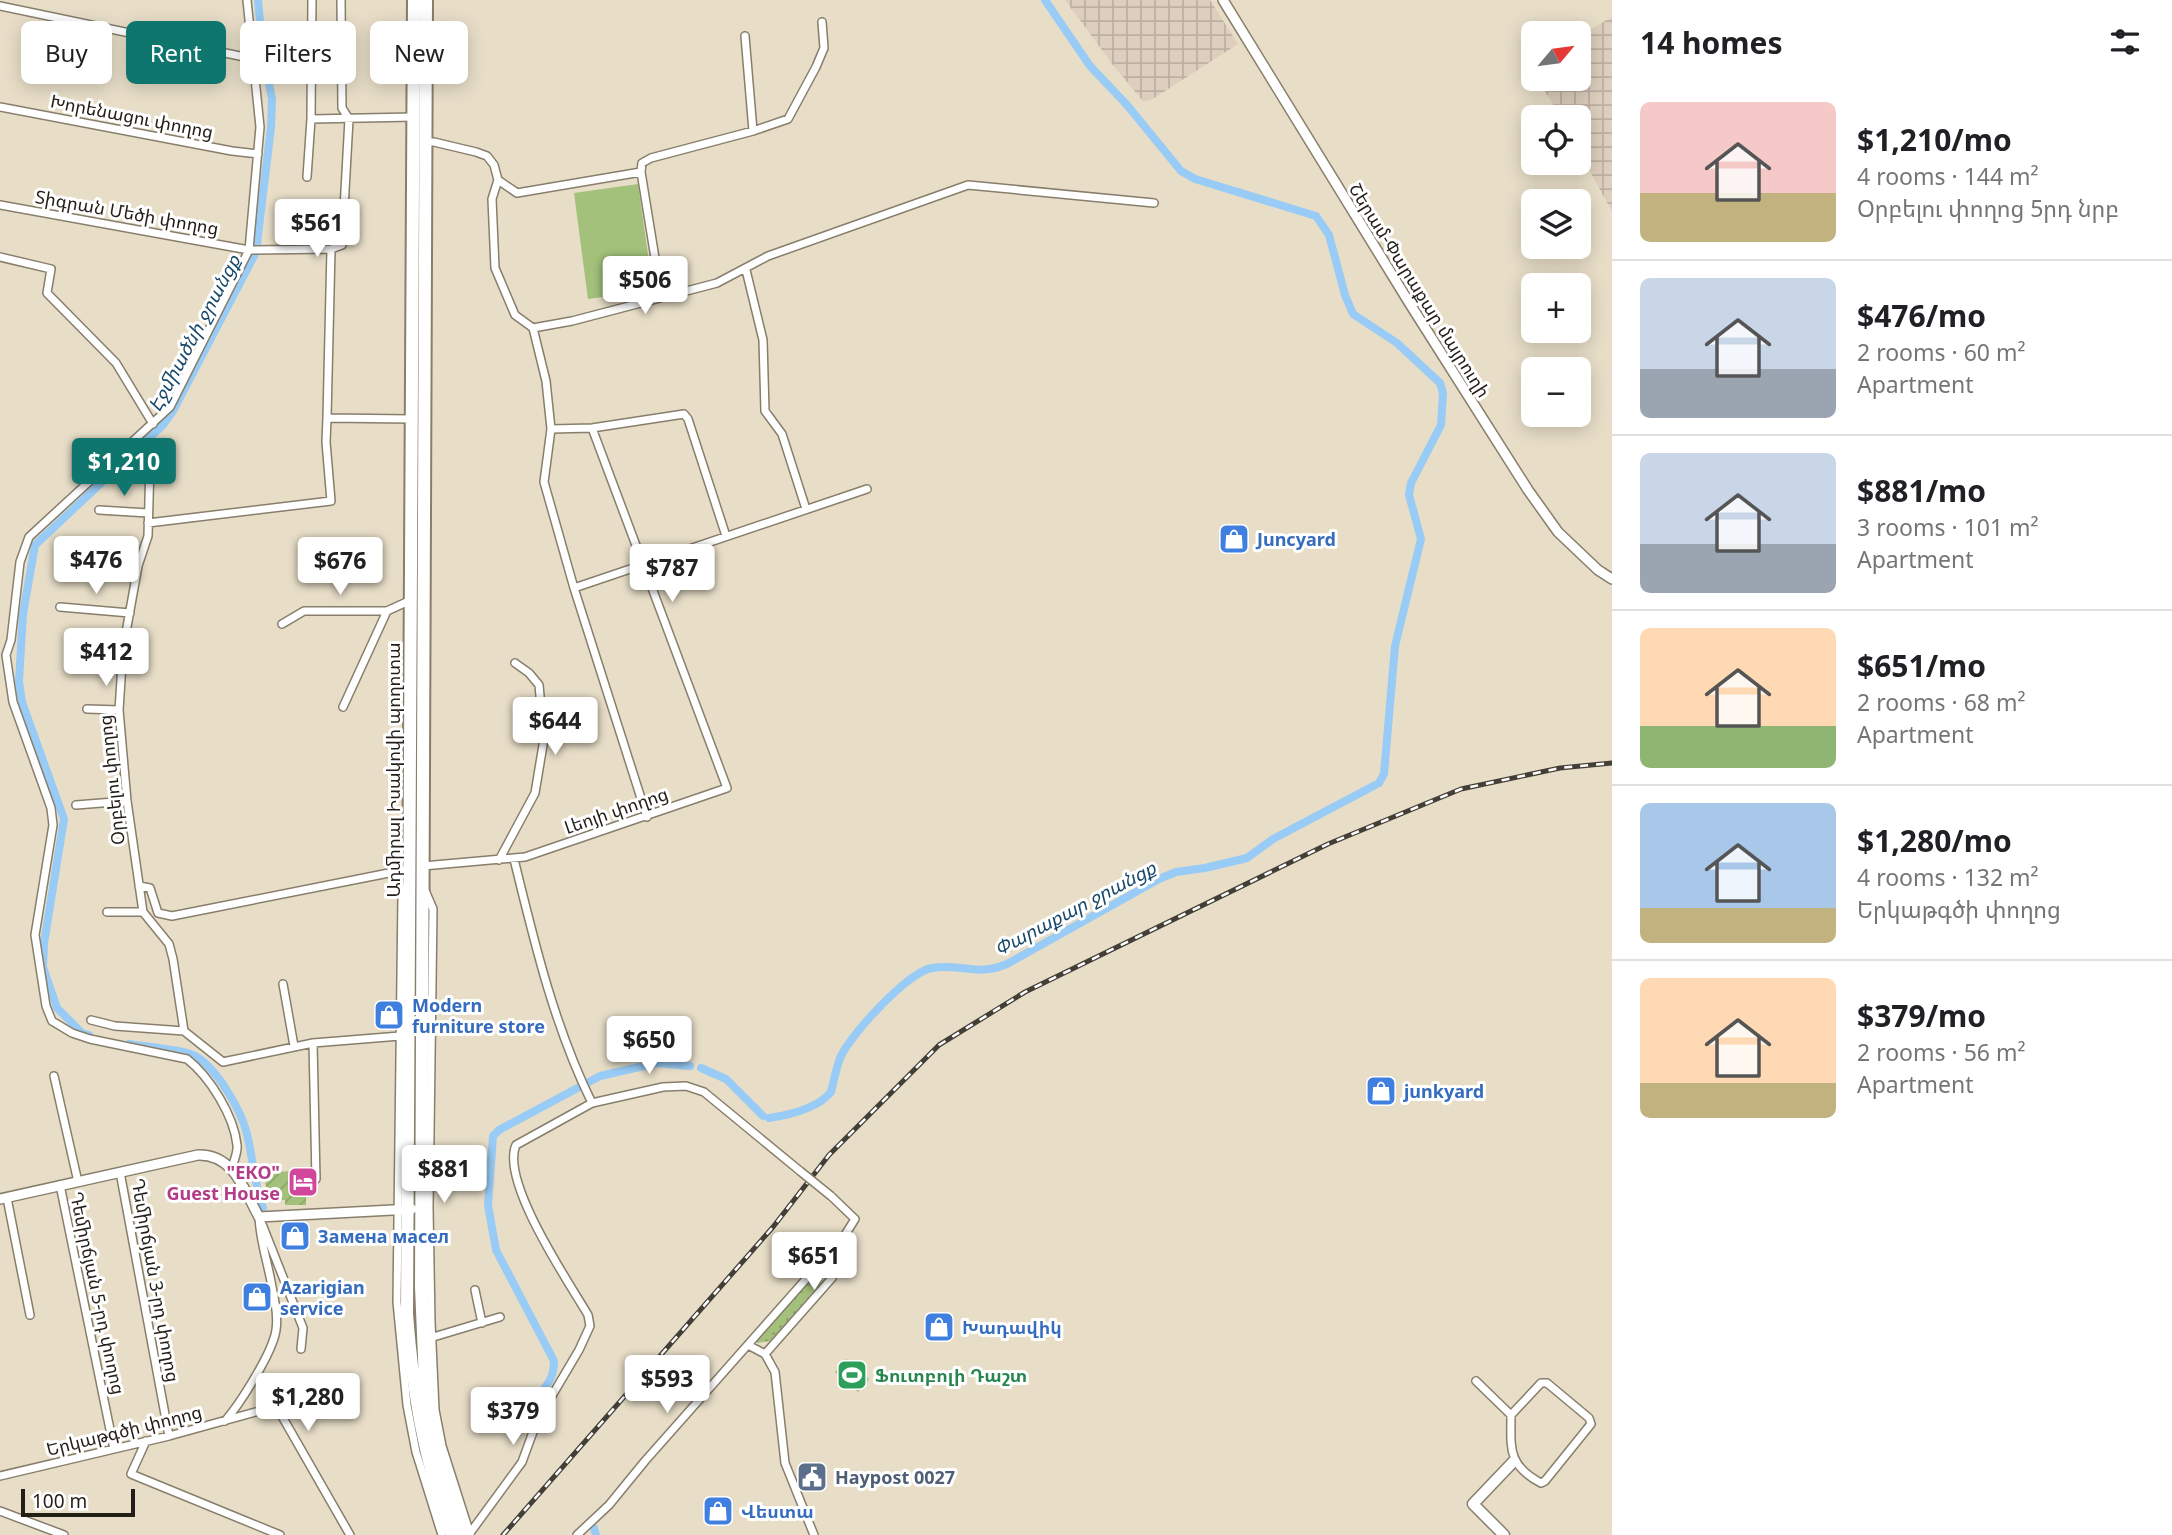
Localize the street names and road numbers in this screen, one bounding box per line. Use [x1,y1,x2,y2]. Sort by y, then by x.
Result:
street label: Խորենացու փողոց [49,88,215,144]
street label: Շերամ-Փարաքար մայրուղի [1344,178,1496,402]
street label: Տիգրան Մեծի փողոց [33,184,221,240]
street label: Ադմիրալ Իսակովի պողոտա [381,643,405,897]
street label: Օրբելու փողոց [92,714,130,846]
street label: Լեոյի փողոց [561,781,671,839]
street label: Դեմիրճյան 3-րդ փողոց [126,1176,186,1384]
street label: Դեմիրճյան 5-րդ փողոց [65,1189,131,1397]
street label: Երկաթգծի փողոց [44,1399,204,1461]

